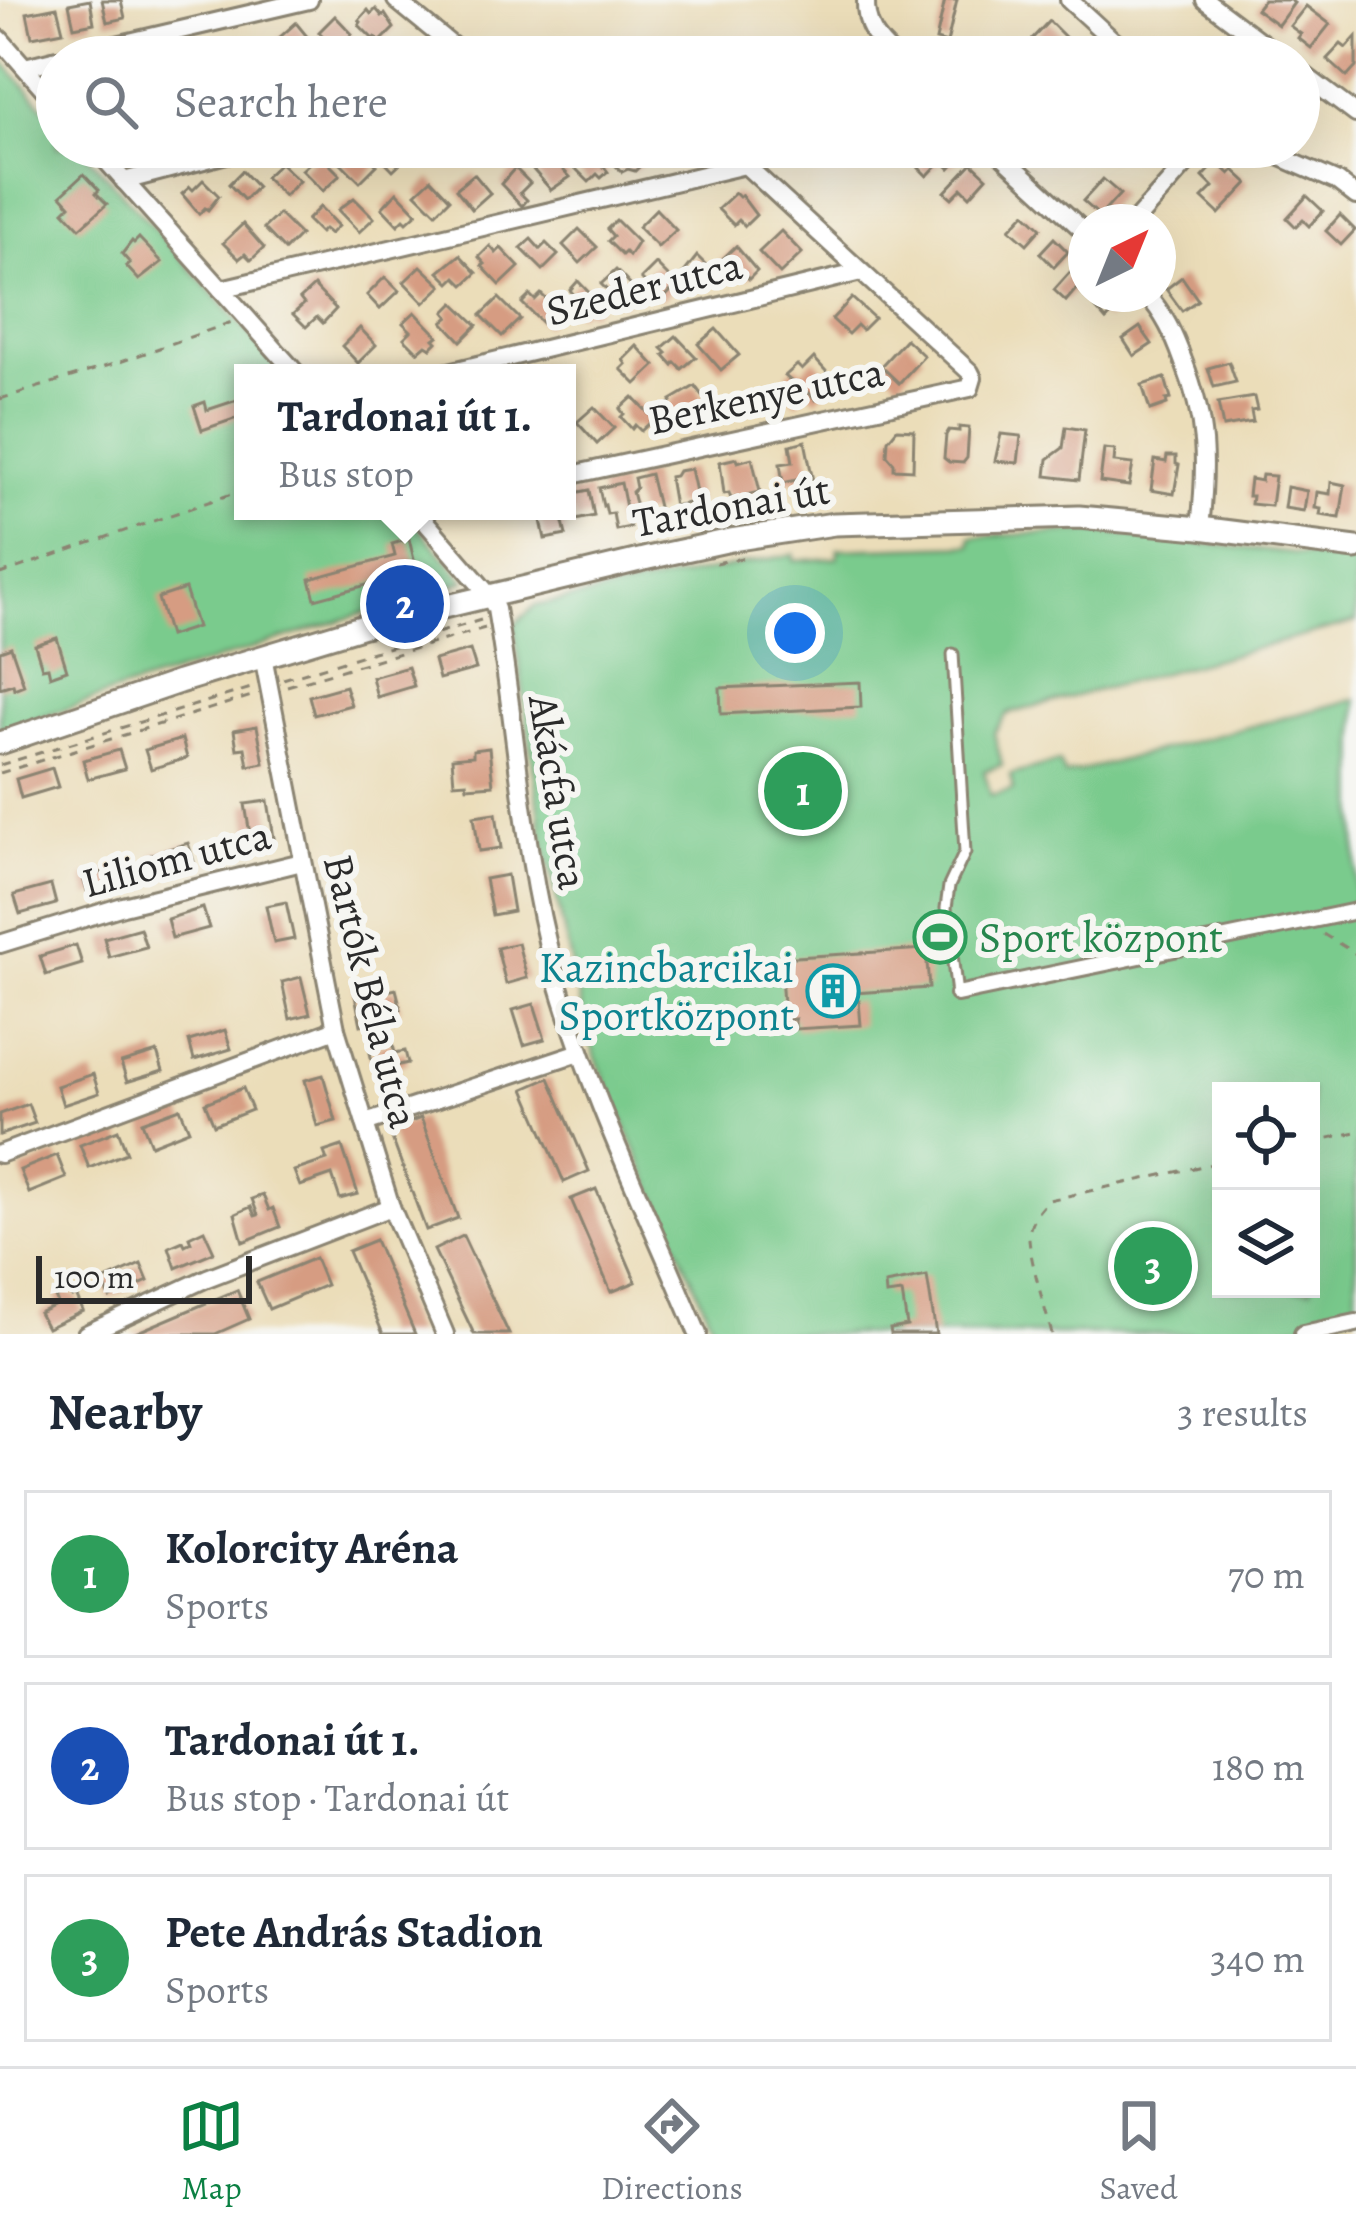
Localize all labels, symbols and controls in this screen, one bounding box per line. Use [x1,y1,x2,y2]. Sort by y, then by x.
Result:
search box [36,36,1320,168]
icon: search [78,69,144,135]
text: Search here [174,71,388,133]
north arrow [1068,204,1176,312]
street label: Szeder utca [540,236,748,339]
street label: Berkenye utca [643,343,890,448]
popup [234,364,576,520]
text: Tardonai út 1. [278,385,532,447]
text: Bus stop [278,447,414,500]
street label: Tardonai út [628,460,834,551]
pin: 2 [366,559,444,649]
your location [765,603,825,663]
street label: Akácfa utca [515,690,602,894]
pin: 1 [764,746,842,836]
street label: Liliom utca [76,806,277,911]
street label: Bartók Béla utca [310,848,433,1134]
sports icon: Sport központ [912,909,968,965]
place label: Sport központ [979,909,1223,966]
place label: Kazincbarcikai Sportközpont [539,939,794,1044]
building icon: Kazincbarcikai Sportközpont [805,963,861,1019]
map controls [1212,1082,1320,1298]
button: locate [1212,1082,1320,1190]
button: layers [1212,1190,1320,1298]
pin: 3 [1114,1221,1192,1311]
scale bar [36,1250,252,1303]
text: 100 m [54,1254,134,1299]
text: Nearby [48,1377,202,1447]
text: 3 results [1177,1386,1308,1439]
text: Kolorcity Aréna [165,1517,459,1579]
text: 1 [83,1548,97,1601]
text: 70 m [1228,1548,1305,1601]
text: Sports [165,1579,269,1632]
text: Tardonai út 1. [165,1709,420,1771]
text: 2 [81,1740,99,1793]
text: 180 m [1212,1740,1305,1793]
text: Bus stop · Tardonai út [165,1771,509,1824]
text: Pete András Stadion [165,1901,543,1963]
text: 3 [82,1932,98,1985]
text: 340 m [1210,1932,1305,1985]
text: Sports [165,1963,269,2016]
tab: Map [178,2093,244,2210]
tab: Directions [601,2093,743,2210]
tab: Saved [1099,2093,1178,2210]

